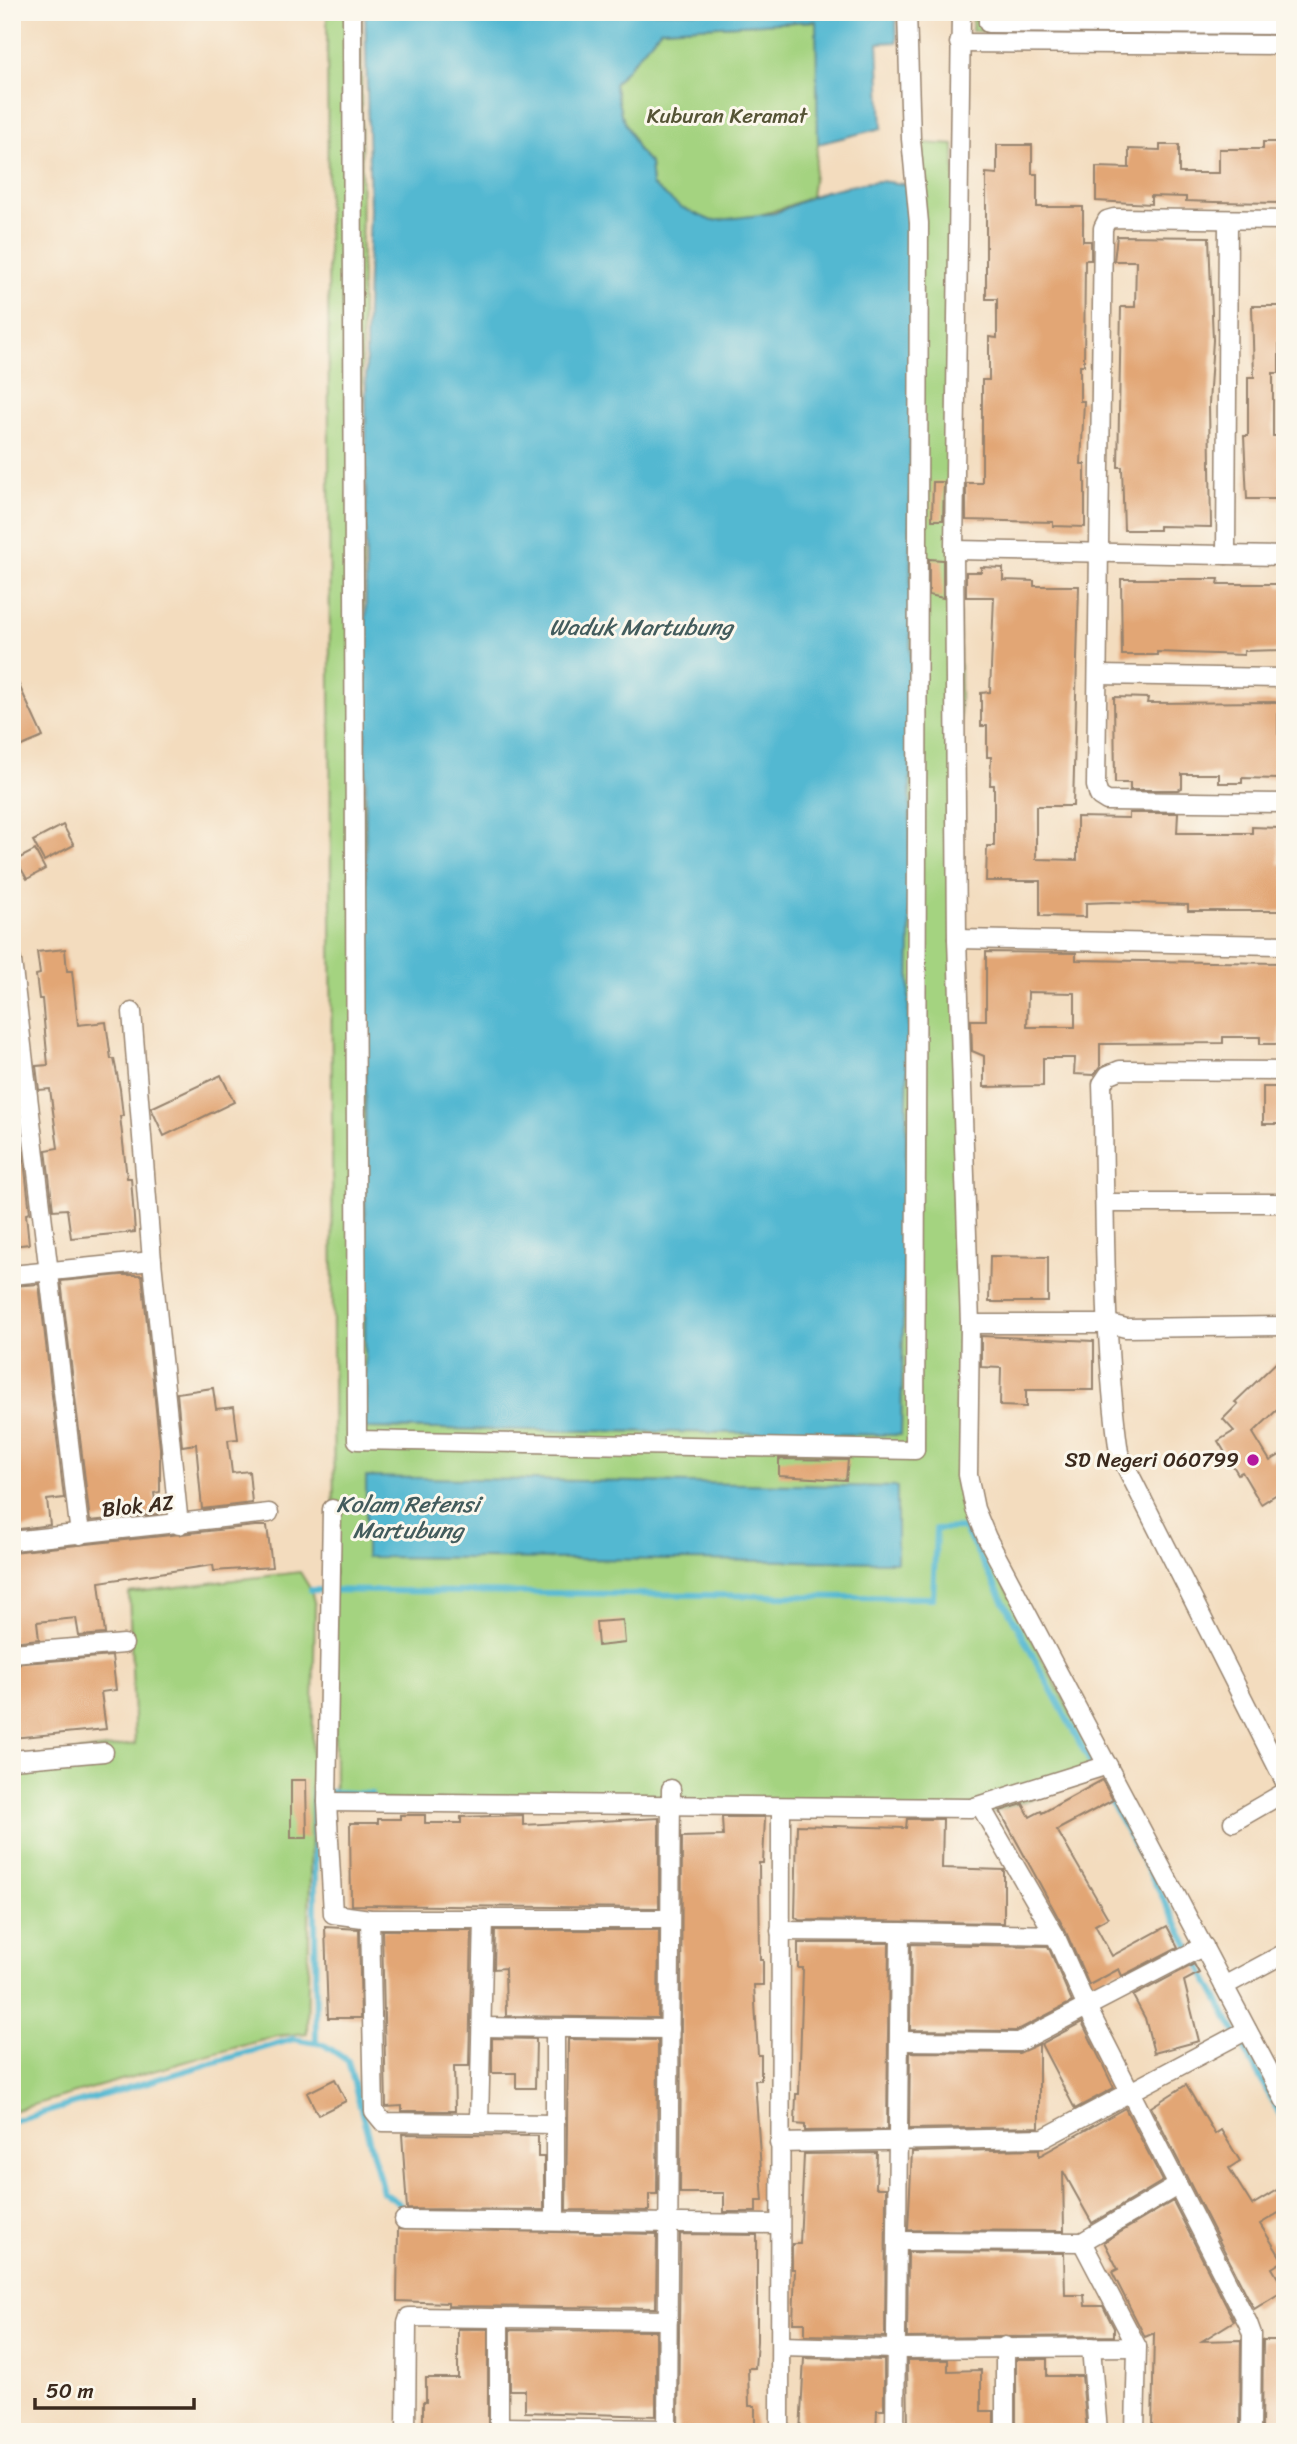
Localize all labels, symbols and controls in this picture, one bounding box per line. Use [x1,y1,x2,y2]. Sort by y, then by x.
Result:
park label: Kuburan Keramat [647,97,809,135]
water label: Waduk Martubung [549,607,735,648]
place label: SD Negeri 060799 [1065,1441,1239,1479]
marker: SD Negeri 060799 [1245,1452,1261,1468]
street label: Blok AZ [100,1483,176,1529]
water label: Kolam Retensi Martubung [337,1484,484,1551]
scale bar [35,2367,194,2411]
text: 50 m [46,2372,94,2410]

